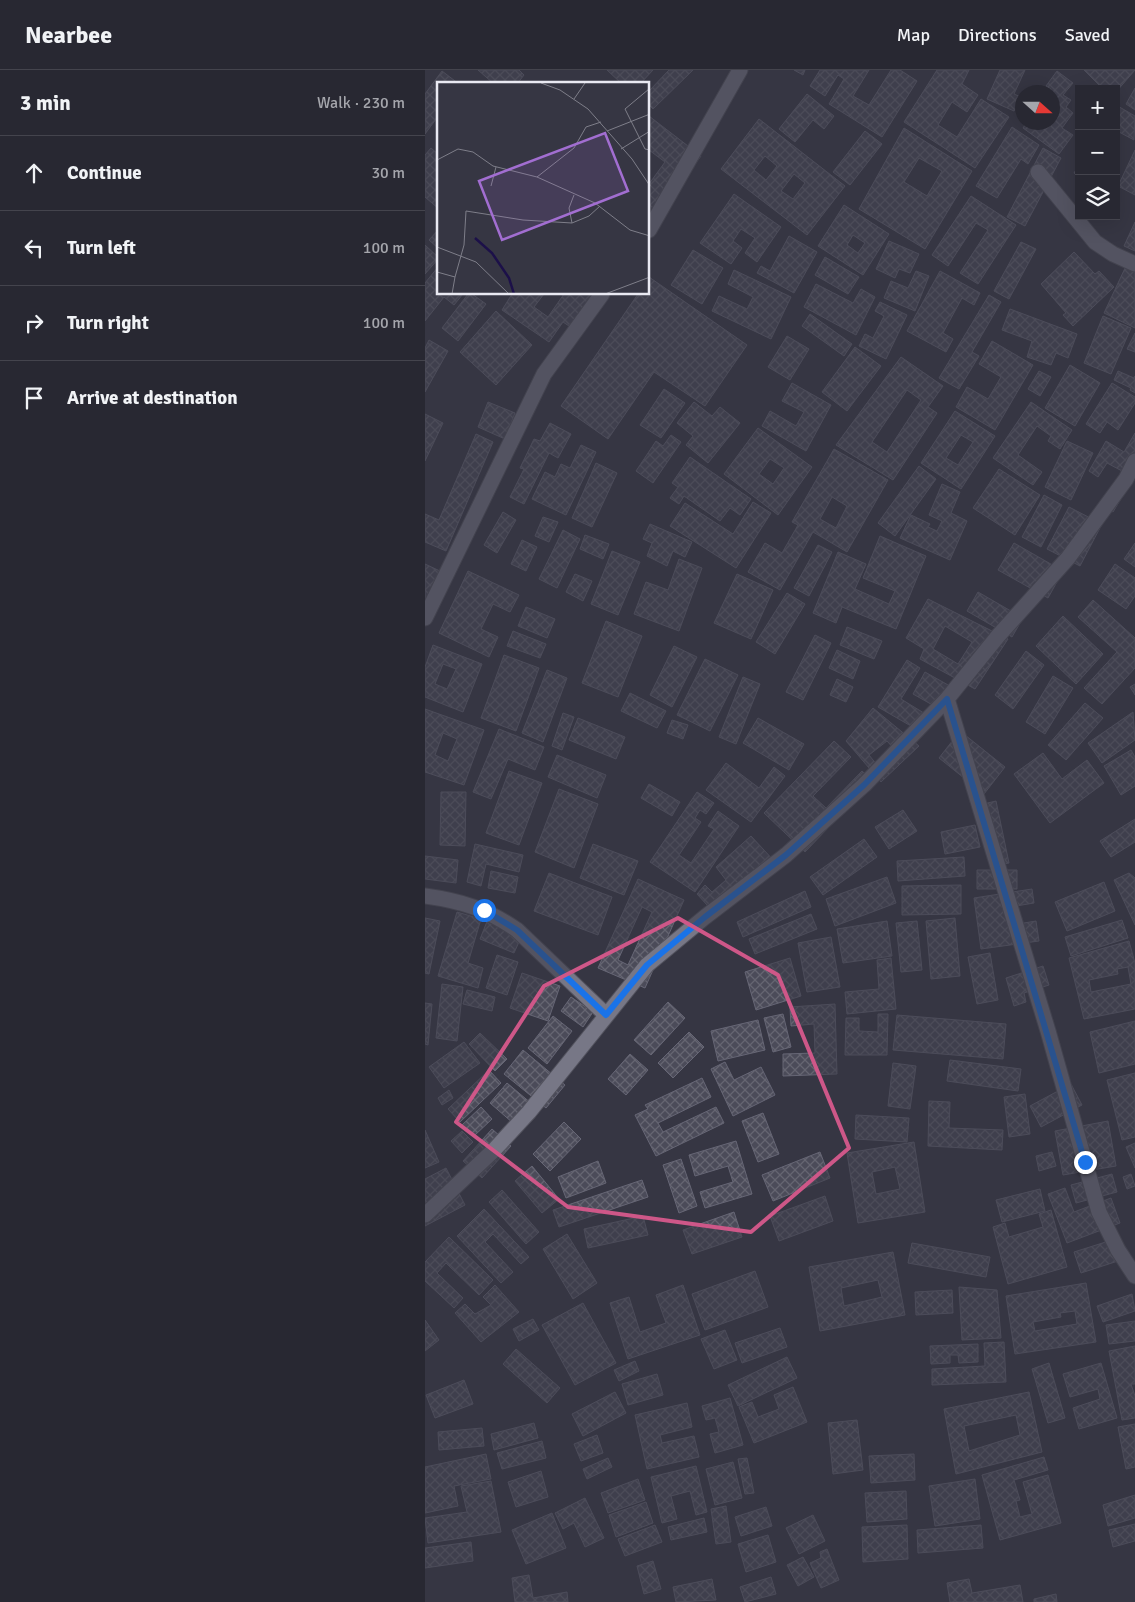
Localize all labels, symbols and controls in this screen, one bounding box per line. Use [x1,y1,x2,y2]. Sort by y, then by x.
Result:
text: Nearbee [25,20,112,50]
text: Map [897,24,930,46]
text: Directions [958,24,1037,46]
text: Saved [1065,24,1110,46]
inset map [437,82,650,295]
north arrow [1015,85,1060,130]
map controls [1075,85,1120,220]
button: + [1075,85,1120,130]
text: 3 min [20,90,71,116]
text: Walk · 230 m [317,93,405,113]
button: − [1075,130,1120,175]
icon: ahead [20,159,48,187]
text: Continue [67,161,142,185]
text: 30 m [371,163,405,183]
button: layers [1075,175,1120,220]
icon: left [20,234,48,262]
text: Turn left [67,236,136,260]
text: 100 m [363,238,405,258]
icon: right [20,309,48,337]
text: Turn right [67,311,149,335]
text: 100 m [363,313,405,333]
icon: arrive [20,384,48,412]
text: Arrive at destination [67,386,238,410]
route start [473,899,496,922]
route end [1074,1151,1097,1174]

